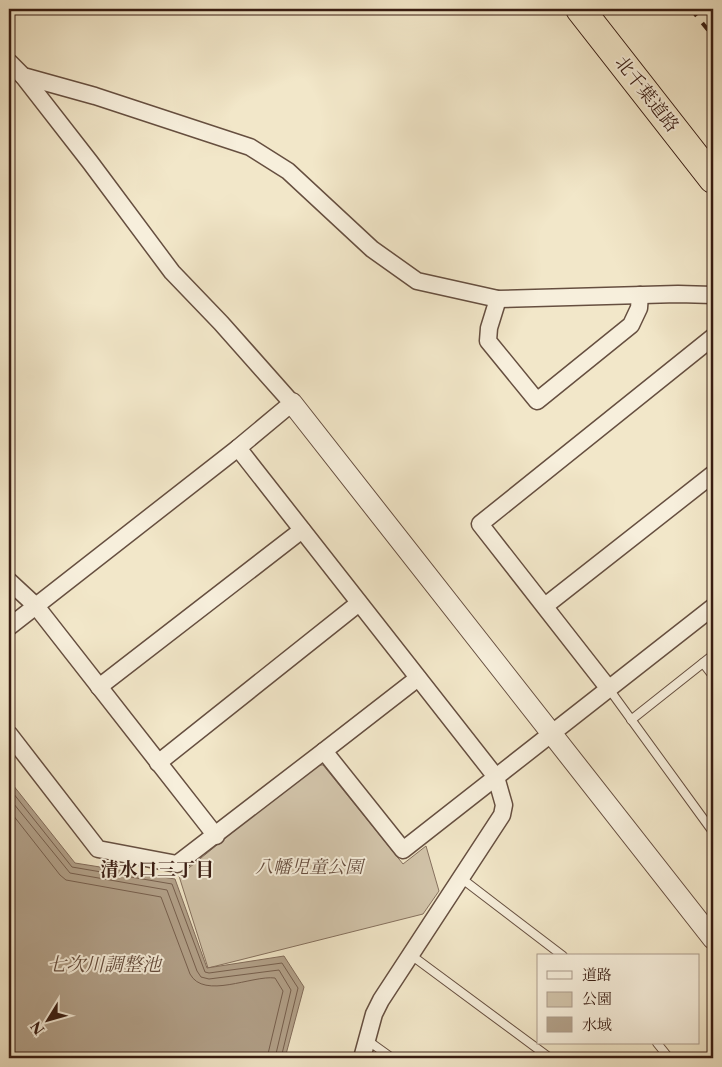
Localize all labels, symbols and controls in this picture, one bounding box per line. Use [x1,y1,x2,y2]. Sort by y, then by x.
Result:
street label: 北千葉道路 [611,52,683,136]
park label: 八幡児童公園 [255,856,366,878]
district label: 清水口三丁目 [100,858,214,881]
water label: 七次川調整池 [47,953,163,976]
legend [537,954,700,1044]
text: 道路 [582,965,612,984]
text: 公園 [582,989,612,1008]
north arrow [22,994,72,1044]
text: 水域 [582,1015,612,1034]
text: N [27,1018,48,1038]

